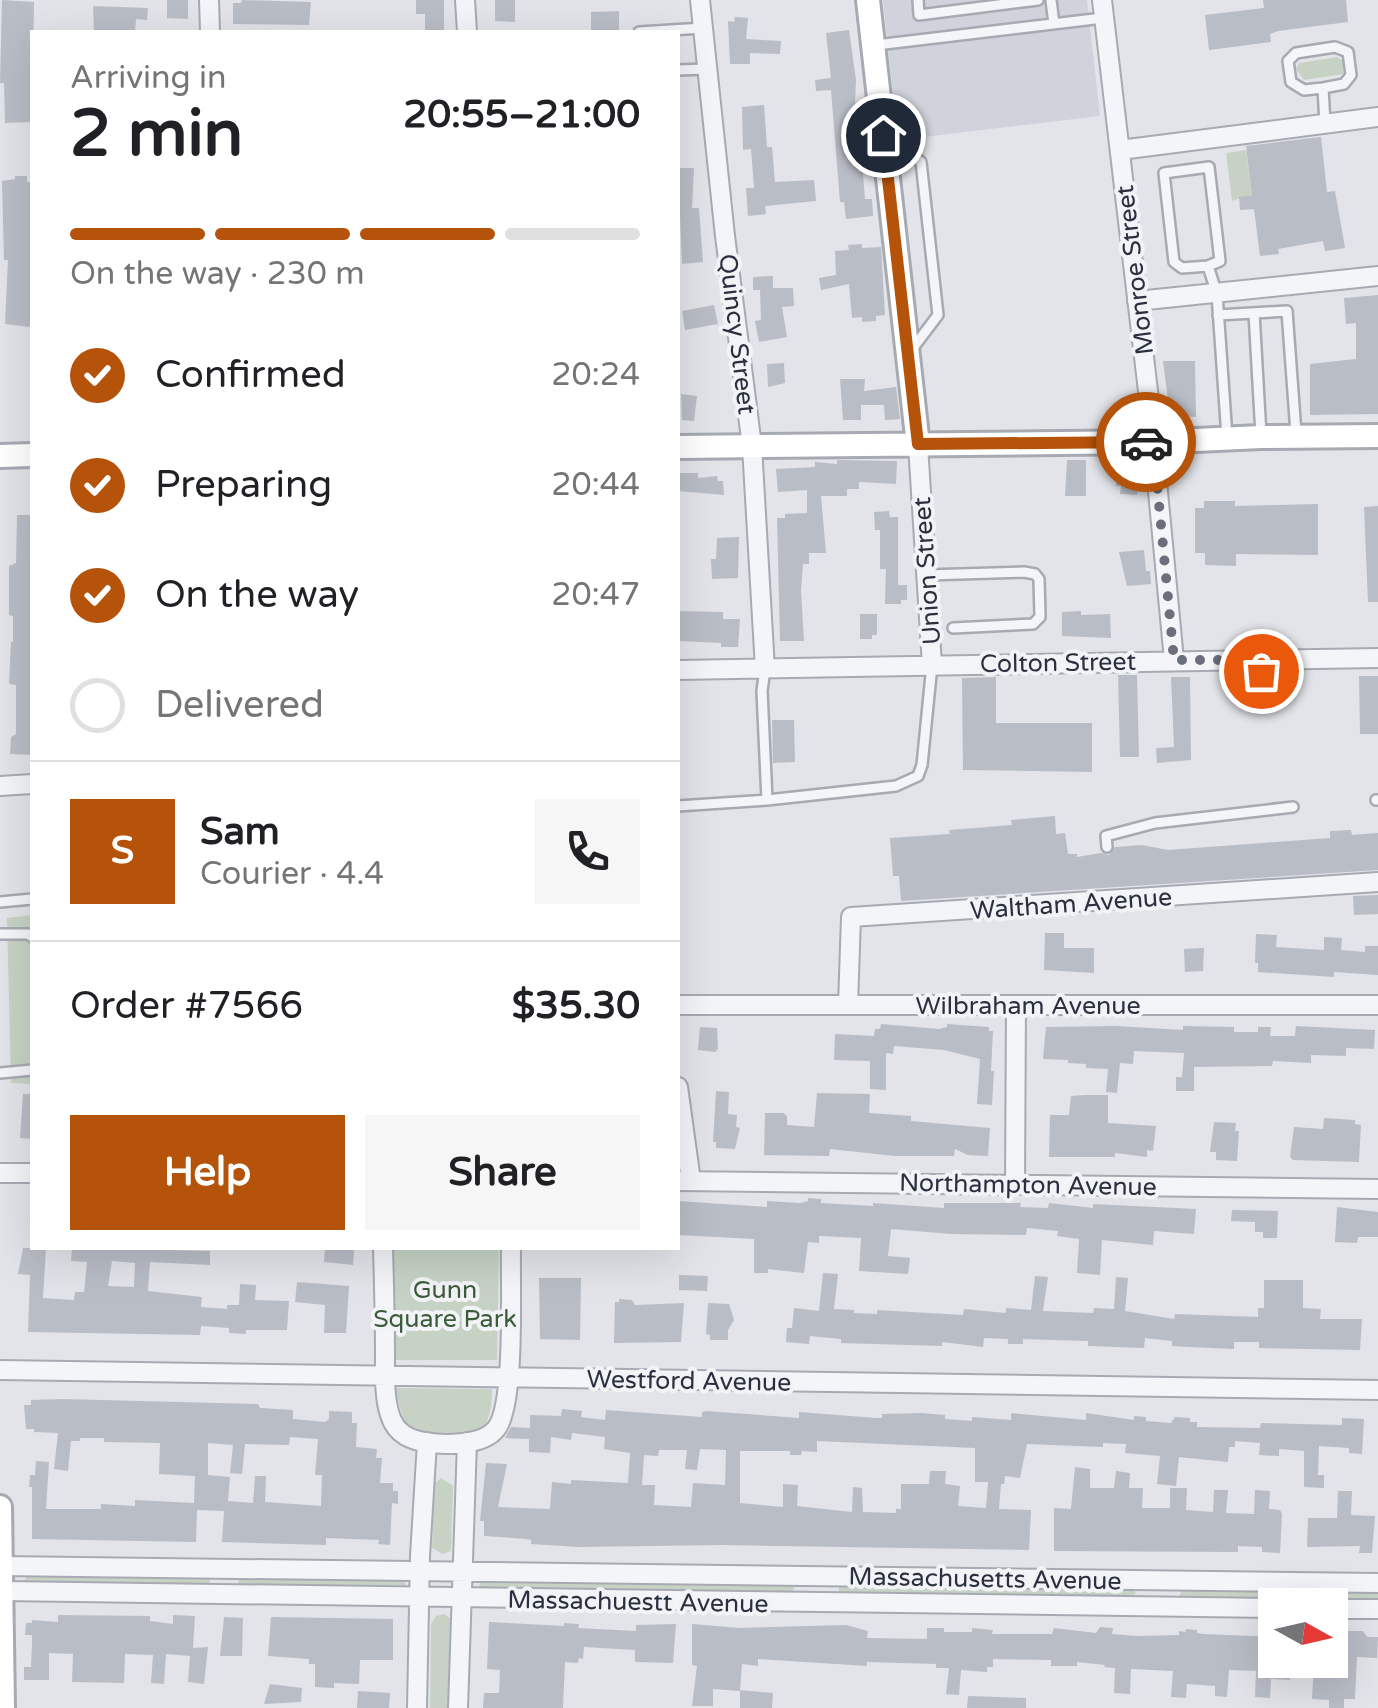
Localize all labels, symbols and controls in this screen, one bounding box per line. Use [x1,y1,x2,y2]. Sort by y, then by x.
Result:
text: Arriving in [70,59,227,97]
text: 20:55–21:00 [403,92,640,138]
pin [841,93,926,178]
text: 2 min [70,95,243,174]
icon: home [856,108,911,163]
street label: Monroe Street [1110,183,1160,356]
street label: Quincy Street [712,252,762,417]
text: On the way · 230 m [70,255,365,293]
icon: check [70,348,125,403]
text: Confirmed [155,352,346,398]
text: 20:24 [551,356,640,394]
courier [1096,392,1196,492]
icon: car [1119,415,1174,470]
icon: check [70,458,125,513]
text: Preparing [155,462,332,508]
text: 20:44 [551,466,640,504]
street label: Union Street [907,495,947,646]
icon: check [70,568,125,623]
text: On the way [155,572,359,618]
text: 20:47 [551,576,640,614]
pin [1219,629,1304,714]
icon: bag [1234,644,1289,699]
street label: Colton Street [980,647,1137,679]
text: Delivered [155,682,324,728]
button: phone [535,799,640,904]
text: Sam [200,809,280,855]
text: S [111,828,134,874]
text: Courier · 4.4 [200,855,384,893]
street label: Waltham Avenue [969,882,1173,926]
text: Order #7566 [70,983,303,1029]
text: $35.30 [512,983,640,1029]
street label: Wilbraham Avenue [915,991,1141,1021]
button: Help [70,1115,345,1230]
button: Share [365,1115,640,1230]
street label: Northampton Avenue [899,1168,1157,1202]
park label: Gunn Square Park [373,1275,517,1334]
street label: Westford Avenue [586,1364,792,1398]
street label: Massachusetts Avenue [848,1562,1122,1596]
street label: Massachuestt Avenue [507,1585,769,1619]
north arrow [1258,1588,1348,1678]
map controls [1258,1588,1348,1678]

